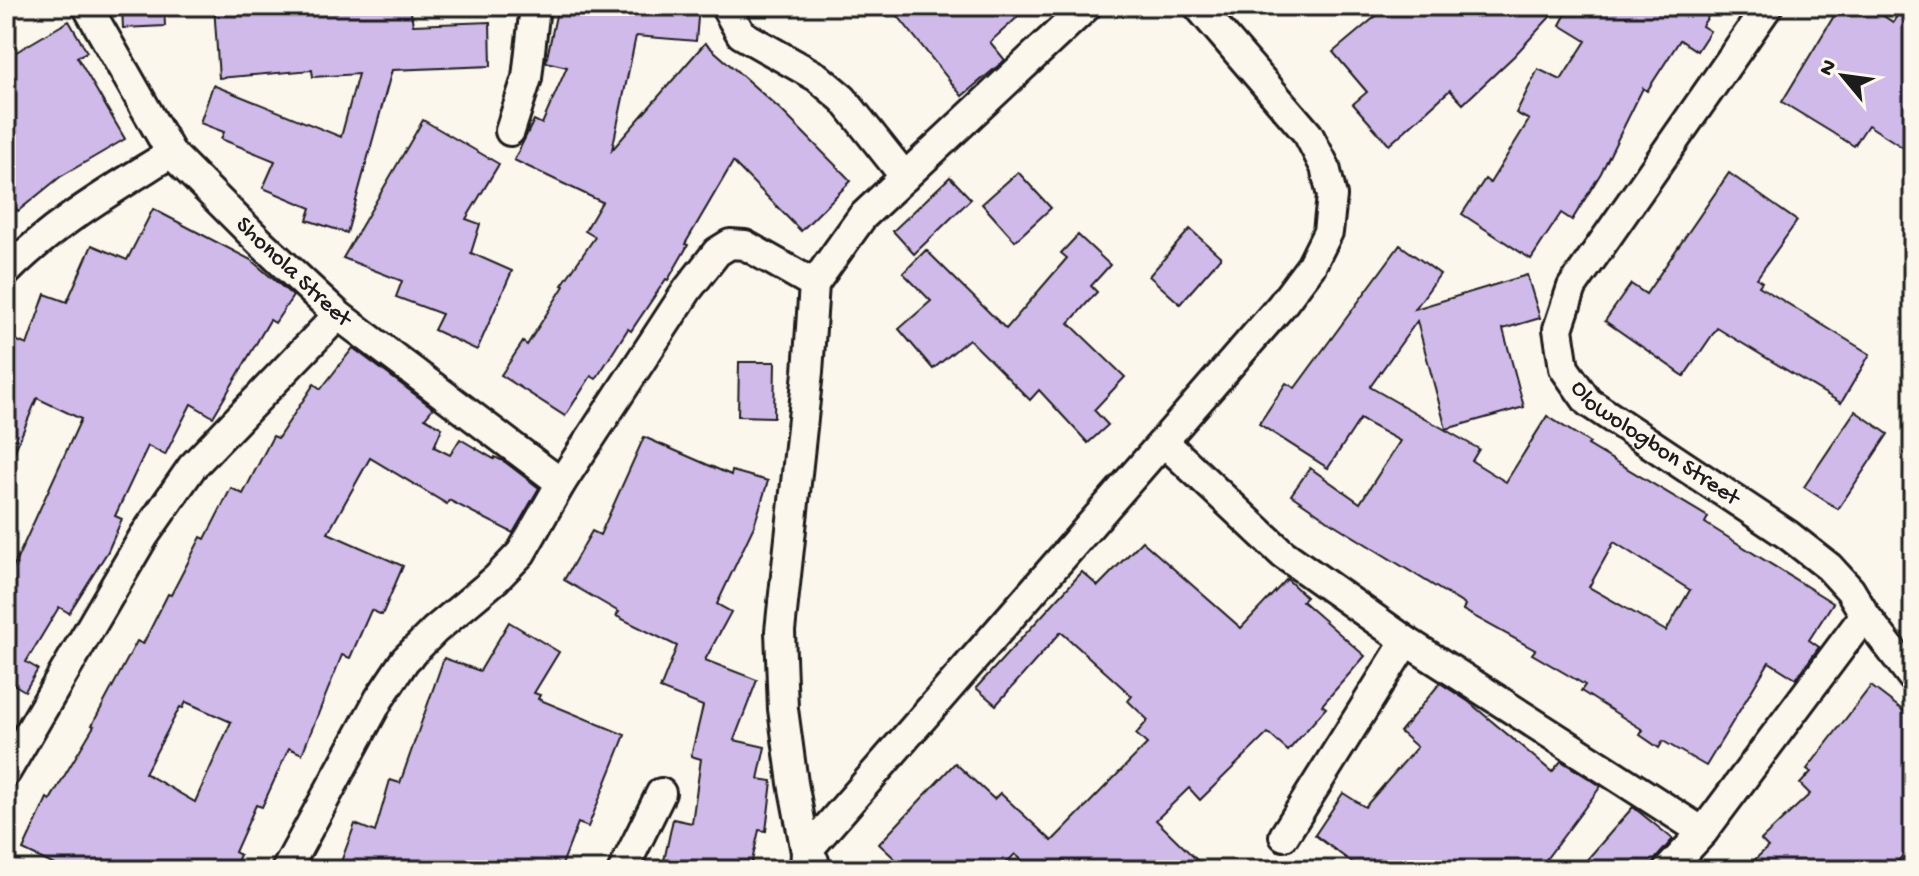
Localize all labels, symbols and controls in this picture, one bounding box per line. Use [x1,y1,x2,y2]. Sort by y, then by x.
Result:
north arrow [1803,36,1883,116]
text: N [1814,56,1844,81]
street label: Shonola Street [229,211,358,335]
street label: Olowologbon Street [1563,375,1747,514]

